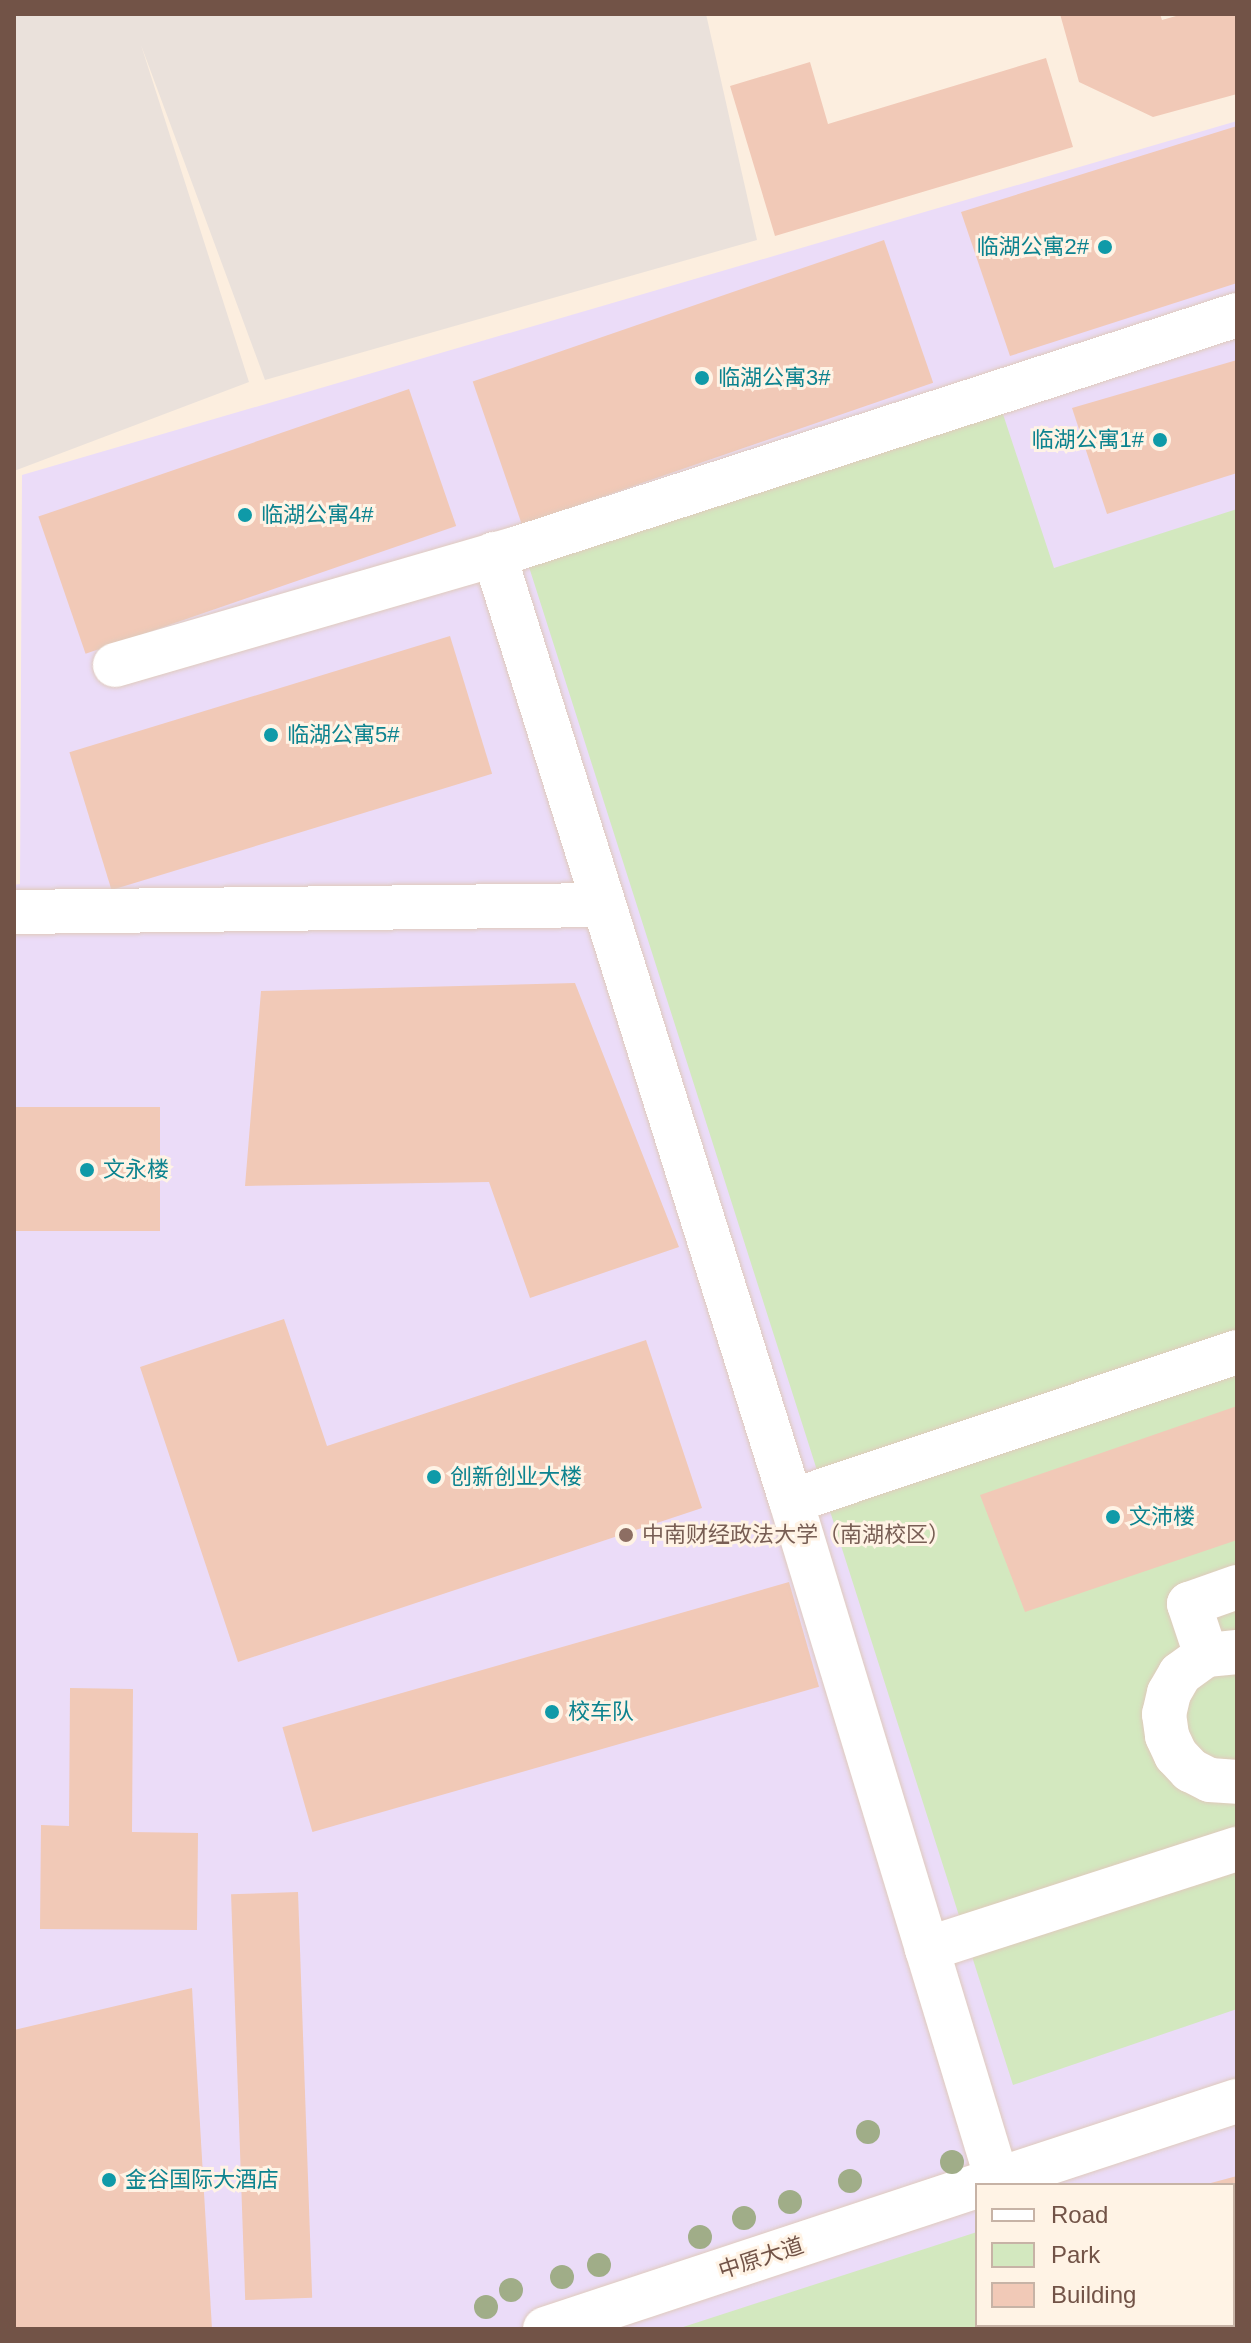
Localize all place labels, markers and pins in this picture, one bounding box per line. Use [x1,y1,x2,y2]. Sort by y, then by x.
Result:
place label: 临湖公寓2# [977,234,1089,260]
marker: 临湖公寓2# [1096,238,1114,256]
place label: 临湖公寓3# [718,365,830,391]
marker: 临湖公寓3# [693,369,711,387]
place label: 临湖公寓1# [1032,427,1144,453]
marker: 临湖公寓1# [1151,431,1169,449]
place label: 临湖公寓4# [261,502,373,528]
marker: 临湖公寓4# [236,506,254,524]
place label: 临湖公寓5# [287,722,399,748]
marker: 临湖公寓5# [262,726,280,744]
place label: 文永楼 [103,1157,169,1183]
marker: 文永楼 [78,1161,96,1179]
place label: 创新创业大楼 [450,1464,582,1490]
marker: 创新创业大楼 [425,1468,443,1486]
place label: 文沛楼 [1129,1504,1195,1530]
marker: 文沛楼 [1104,1508,1122,1526]
place label: 中南财经政法大学（南湖校区） [642,1522,950,1548]
marker: 中南财经政法大学（南湖校区） [617,1526,635,1544]
place label: 校车队 [568,1699,634,1725]
marker: 校车队 [543,1703,561,1721]
place label: 金谷国际大酒店 [125,2167,279,2193]
marker: 金谷国际大酒店 [100,2171,118,2189]

